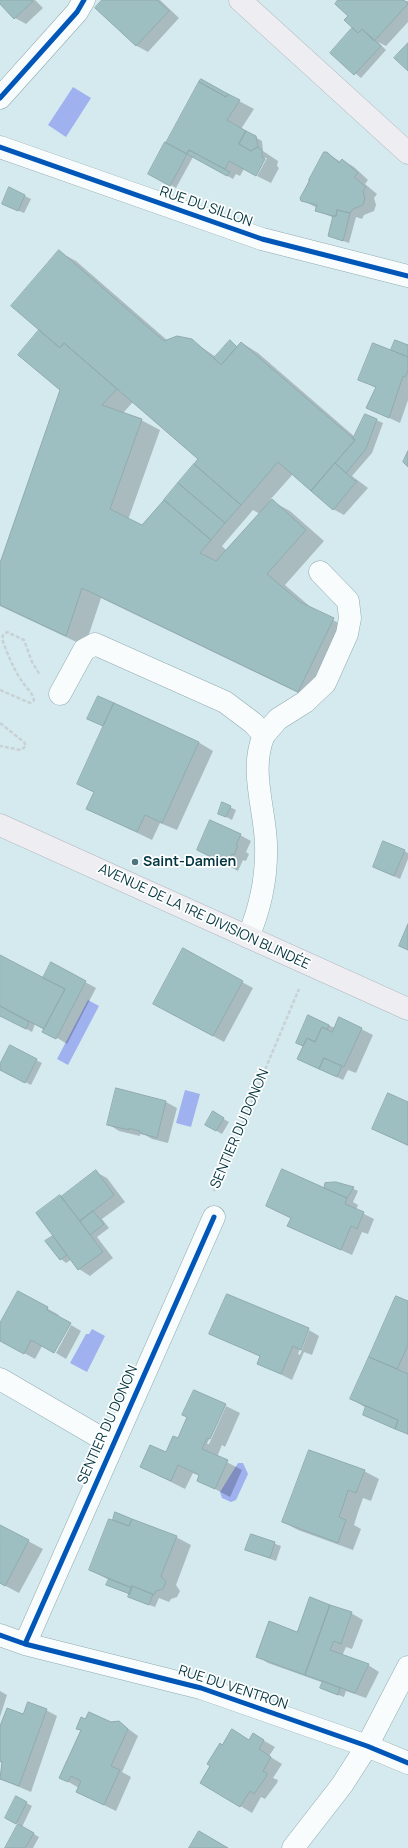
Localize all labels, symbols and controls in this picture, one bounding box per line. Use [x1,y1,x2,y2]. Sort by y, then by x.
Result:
street label: RUE DU SILLON [157,183,255,231]
place label: Saint-Damien [143,854,236,870]
marker: Saint-Damien [130,857,140,867]
street label: AVENUE DE LA 1RE DIVISION BLINDÉE [96,861,312,973]
street label: SENTIER DU DONON [207,1067,273,1191]
street label: SENTIER DU DONON [74,1363,142,1487]
street label: RUE DU VENTRON [176,1662,290,1714]

